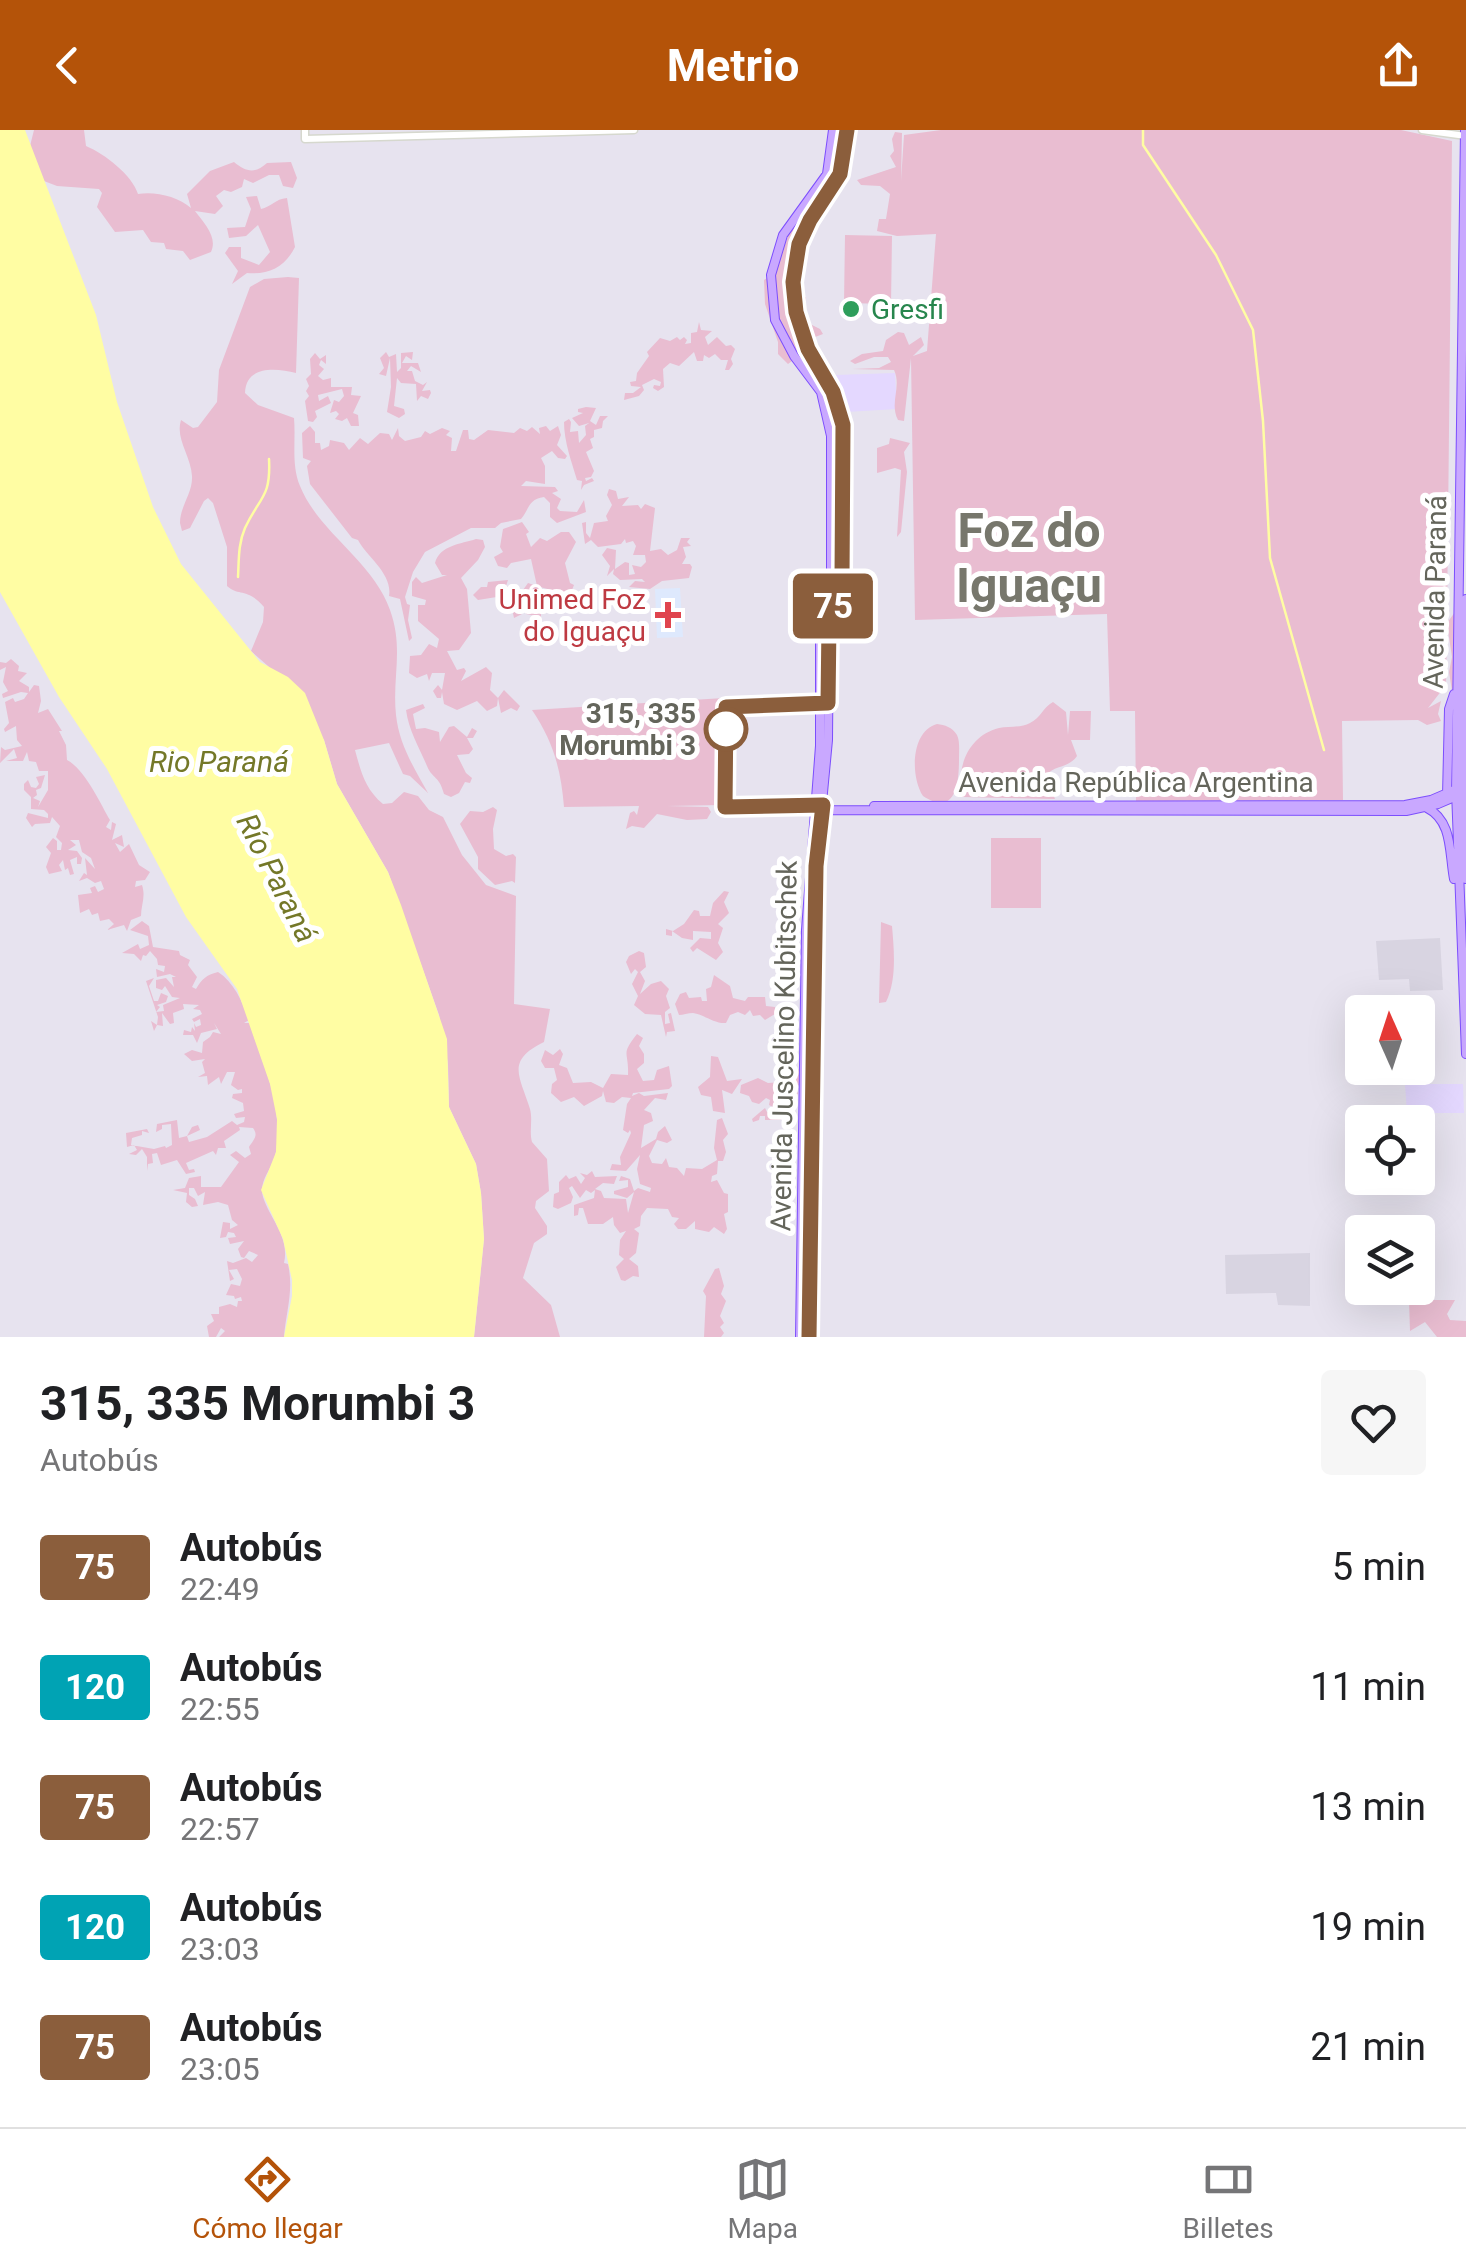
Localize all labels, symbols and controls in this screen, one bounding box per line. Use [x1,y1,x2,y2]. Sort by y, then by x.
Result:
icon: back [40,38,95,93]
icon: share [1371,38,1426,93]
text: Metrio [667,39,799,92]
place label: Gresfi [871,293,944,326]
marker: Gresfi [840,298,862,320]
street label: Avenida Paraná [1417,495,1453,689]
district label: Foz do Iguaçu [956,502,1102,614]
line badge: 75 [788,574,878,638]
place label: Unimed Foz do Iguaçu [499,583,646,648]
text: 75 [813,586,853,627]
marker: Unimed Foz do Iguaçu [655,602,681,628]
place label: 315, 335 Morumbi 3 [559,697,696,762]
marker: 315, 335 Morumbi 3 [705,708,747,750]
water label: Rio Paraná [149,744,289,779]
street label: Avenida República Argentina [958,766,1314,799]
water label: Río Paraná [230,808,324,949]
street label: Avenida Juscelino Kubitschek [764,860,804,1232]
north arrow [1345,995,1435,1085]
map controls [1345,995,1435,1305]
button: locate [1345,1105,1435,1195]
button: layers [1345,1215,1435,1305]
button: heart [1321,1370,1426,1475]
text: 315, 335 Morumbi 3 [40,1375,475,1432]
text: Autobús [40,1441,159,1479]
text: Autobús [180,1526,323,1570]
text: 5 min [1332,1545,1426,1589]
text: 75 [75,1547,115,1588]
text: 22:49 [180,1570,260,1608]
text: Autobús [180,1646,323,1690]
text: 11 min [1310,1665,1426,1709]
text: 120 [65,1667,125,1708]
text: 22:55 [180,1690,260,1728]
text: Autobús [180,1766,323,1810]
text: 13 min [1310,1785,1426,1829]
text: 75 [75,1787,115,1828]
text: 22:57 [180,1810,260,1848]
text: Autobús [180,1886,323,1930]
text: 19 min [1310,1905,1426,1949]
text: 120 [65,1907,125,1948]
text: 23:03 [180,1930,260,1968]
text: Autobús [180,2006,323,2050]
text: 21 min [1310,2025,1426,2069]
text: 75 [75,2027,115,2068]
text: 23:05 [180,2050,260,2088]
tab: Cómo llegar [192,2152,343,2245]
tab: Mapa [727,2152,798,2245]
tab: Billetes [1183,2152,1274,2245]

